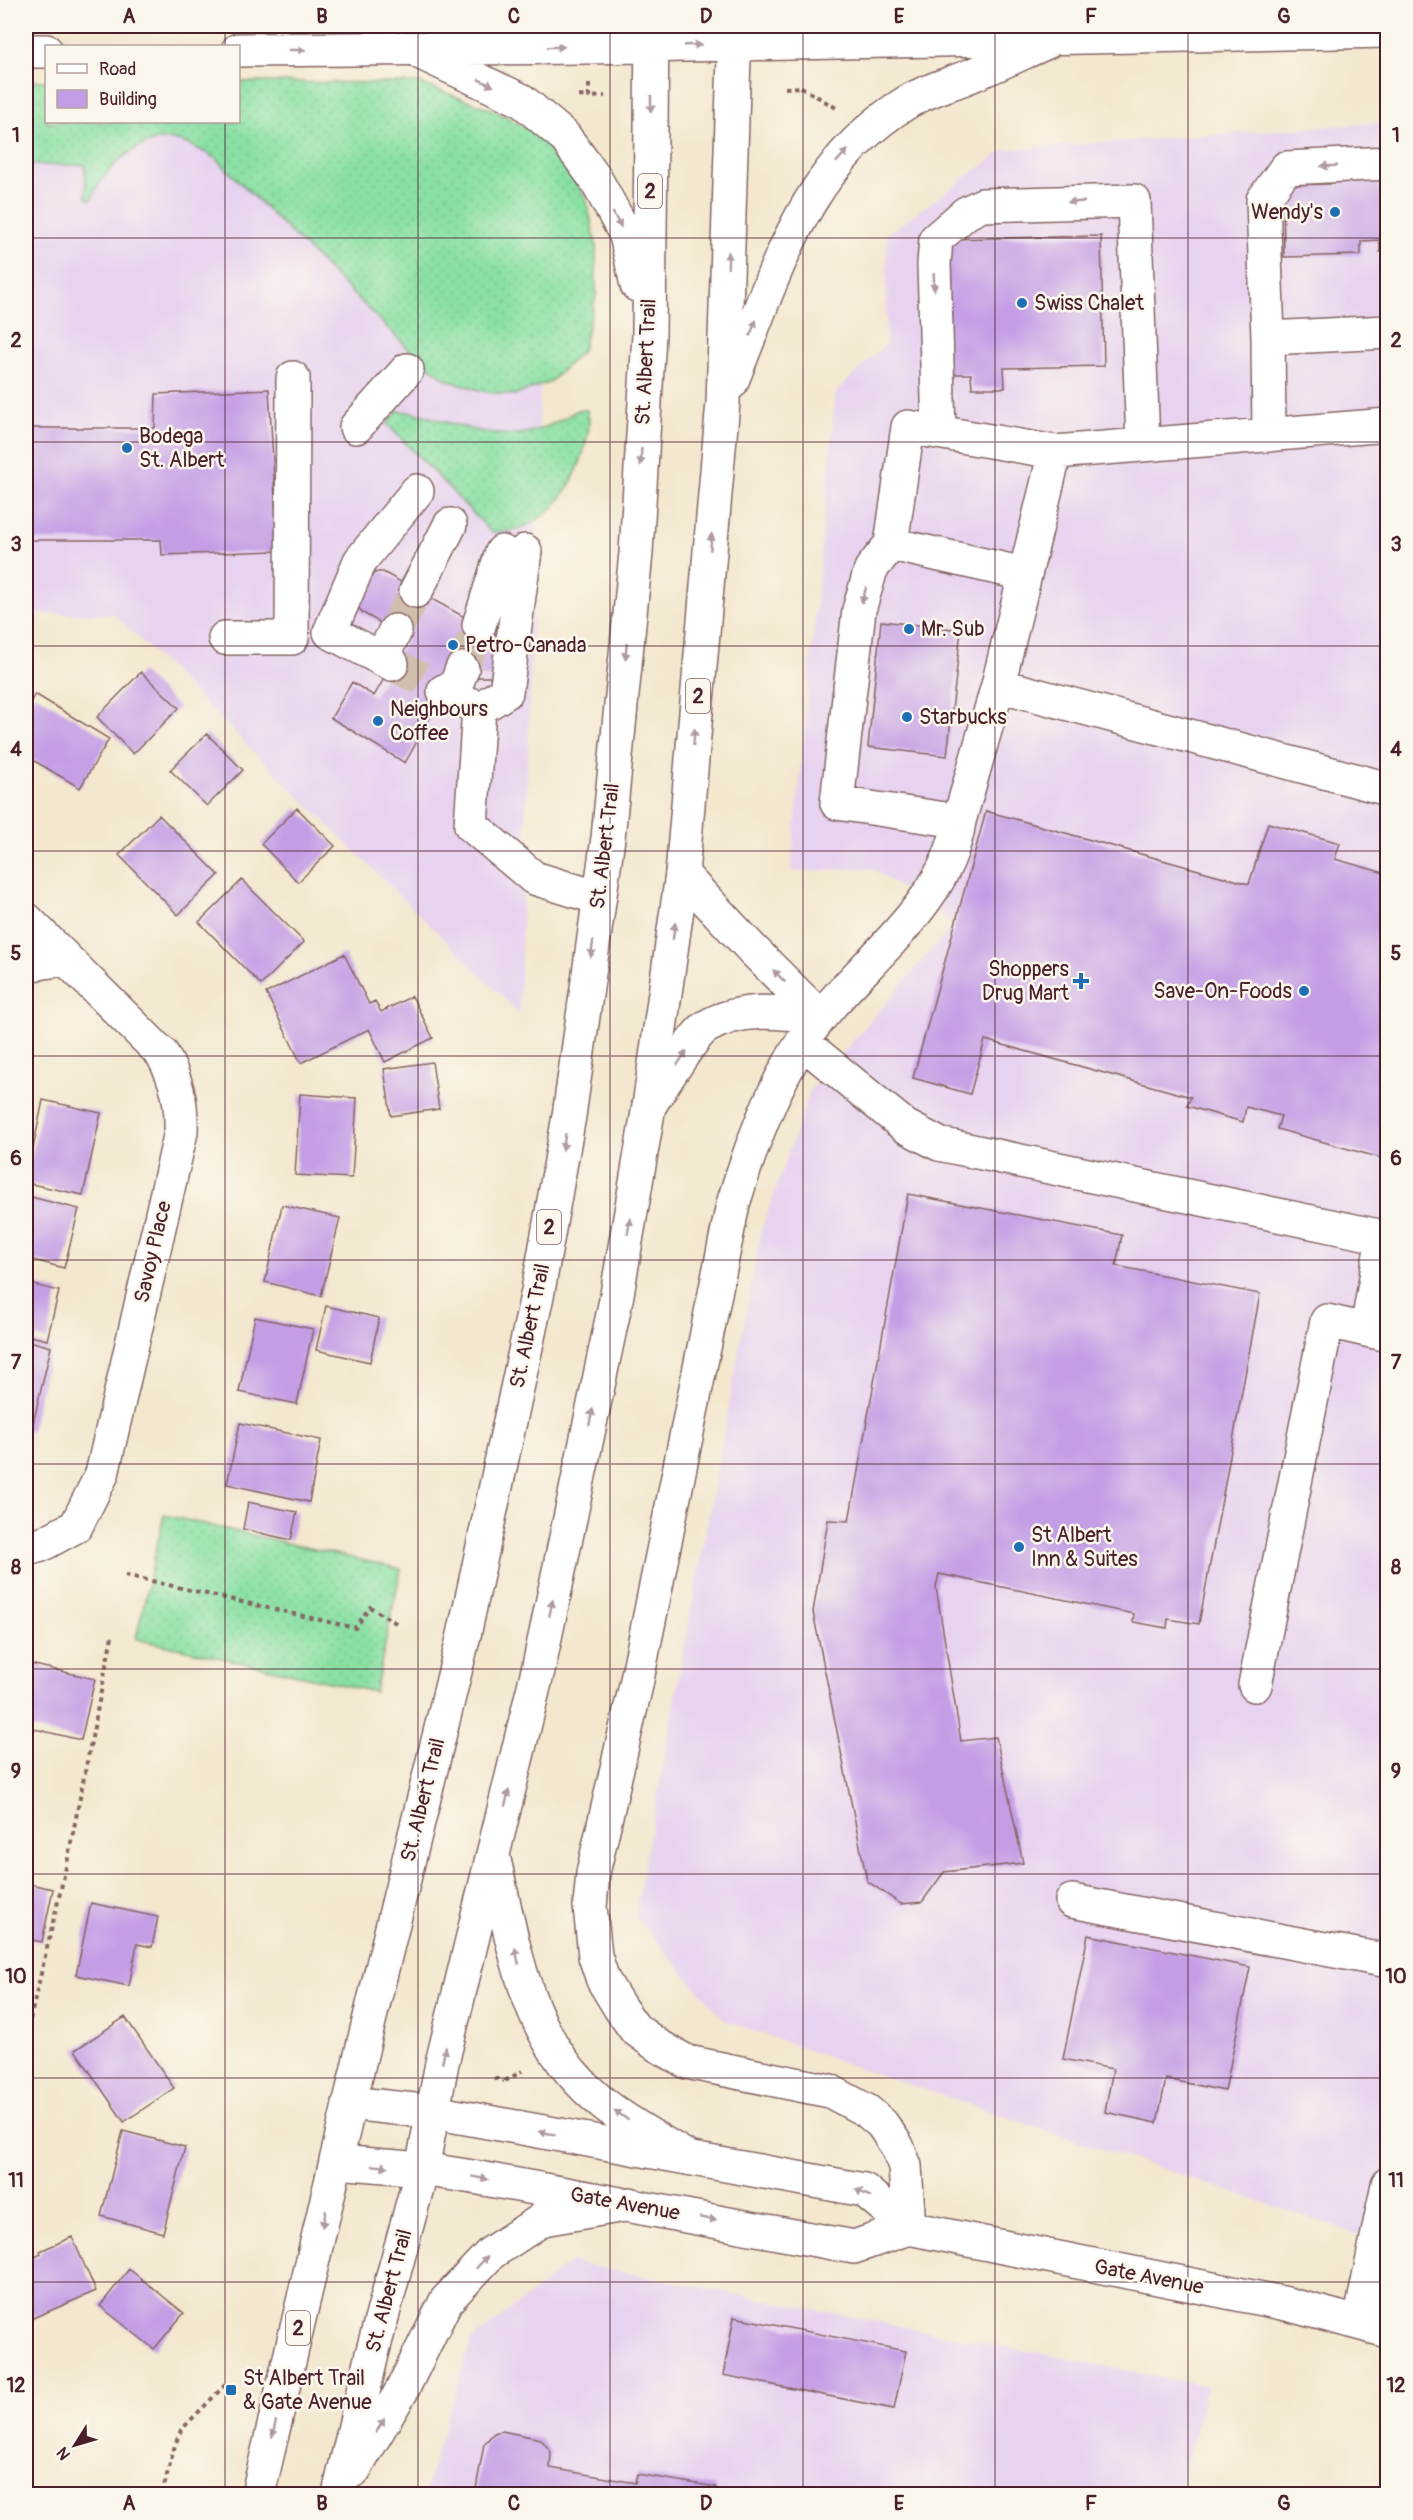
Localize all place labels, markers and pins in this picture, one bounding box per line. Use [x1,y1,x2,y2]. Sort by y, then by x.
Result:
place label: Wendy's [1251,199,1324,226]
marker: Wendy's [1328,205,1342,219]
place label: Swiss Chalet [1034,290,1144,317]
marker: Swiss Chalet [1015,296,1029,310]
place label: Bodega St. Albert [139,423,225,474]
marker: Bodega St. Albert [120,441,134,455]
place label: Mr. Sub [921,616,985,643]
marker: Mr. Sub [902,622,916,636]
place label: Petro-Canada [465,632,587,659]
marker: Petro-Canada [446,638,460,652]
place label: Neighbours Coffee [390,696,489,747]
place label: Starbucks [919,704,1007,731]
marker: Starbucks [900,710,914,724]
marker: Neighbours Coffee [371,714,385,728]
place label: Shoppers Drug Mart [982,956,1070,1007]
marker: Shoppers Drug Mart [1074,974,1088,988]
place label: Save-On-Foods [1153,978,1293,1005]
marker: Save-On-Foods [1297,984,1311,998]
place label: St Albert Inn & Suites [1031,1522,1138,1573]
marker: St Albert Inn & Suites [1012,1540,1026,1554]
place label: St Albert Trail & Gate Avenue [243,2365,372,2416]
marker: St Albert Trail & Gate Avenue [224,2383,238,2397]

